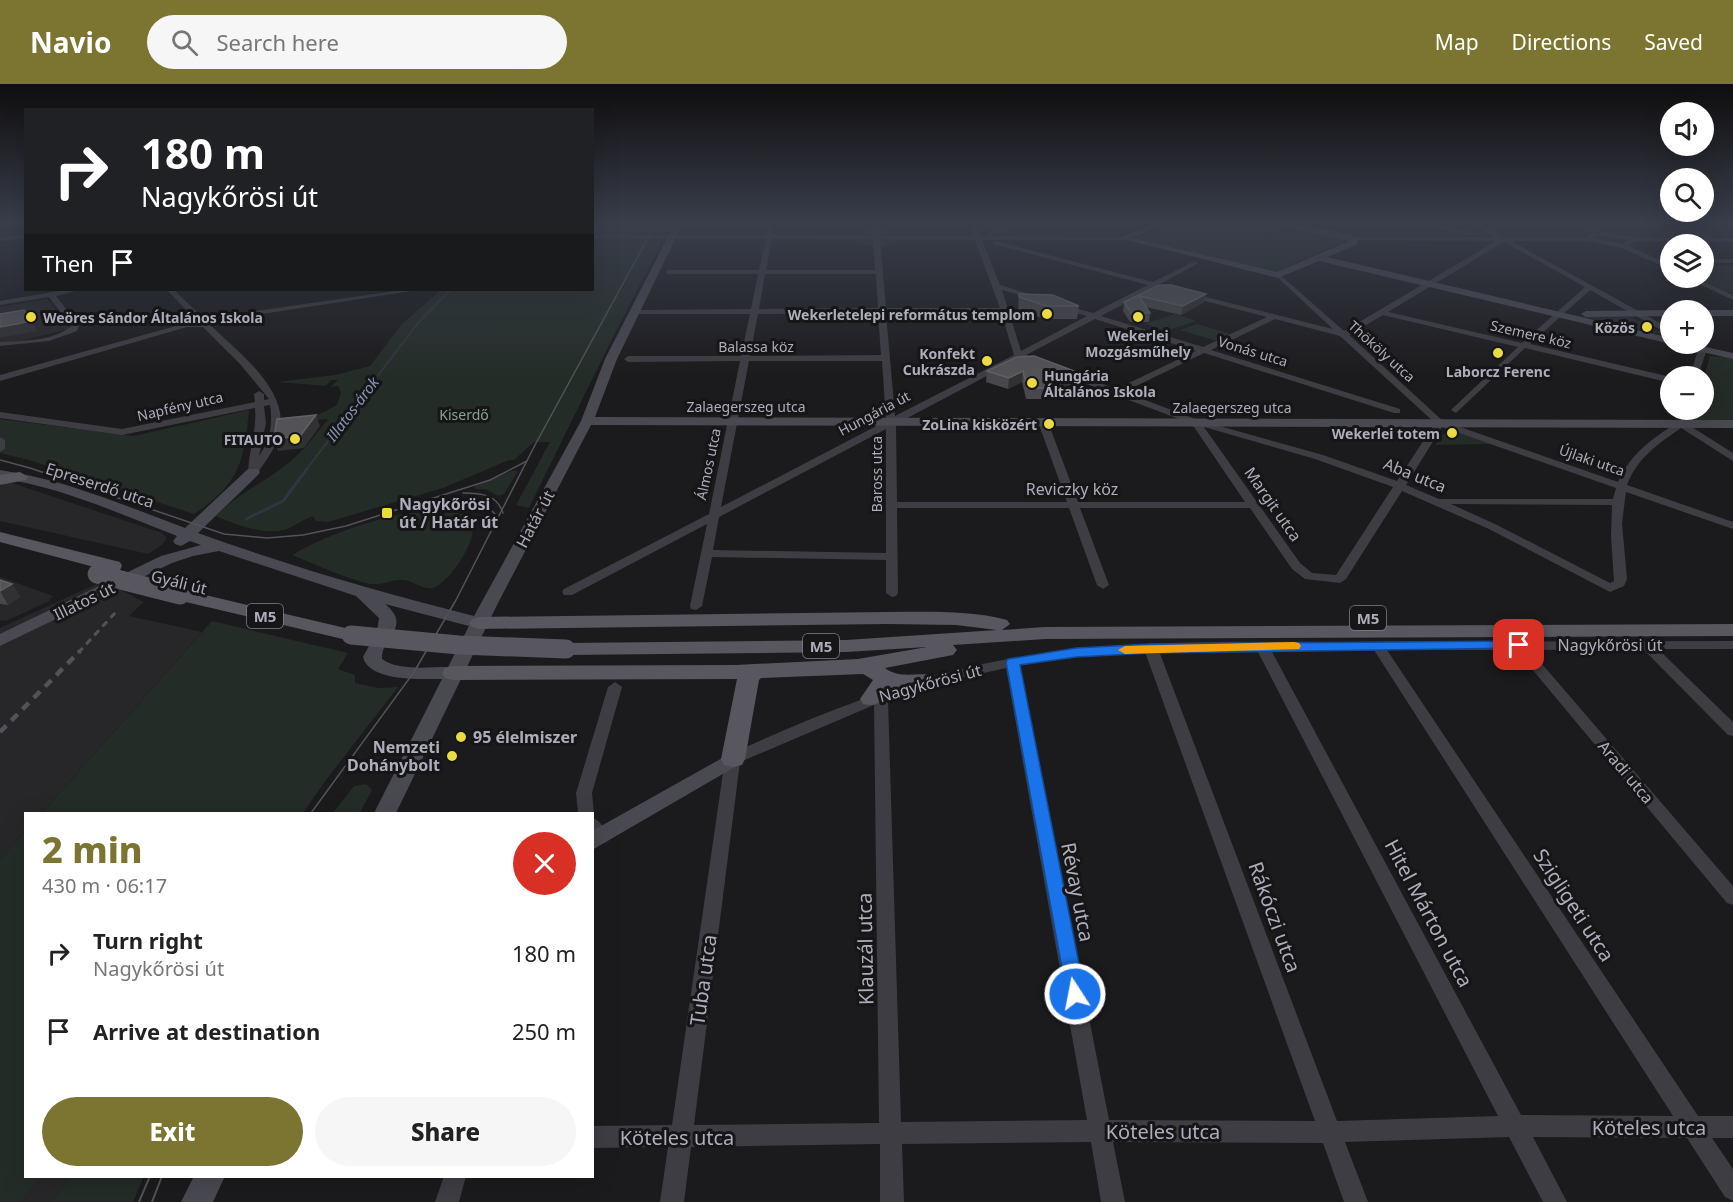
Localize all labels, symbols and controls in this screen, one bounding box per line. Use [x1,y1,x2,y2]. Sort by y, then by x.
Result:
search box [147,15,567,69]
text: Navio [30,23,111,61]
icon: search [168,26,201,59]
text: Search here [216,27,339,57]
text: Map [1435,28,1479,56]
text: Directions [1512,28,1611,56]
text: Saved [1644,28,1703,56]
map controls [1660,102,1714,420]
button: sound [1660,102,1714,156]
text: 180 m [141,124,265,181]
icon: right [42,132,120,210]
button: search [1660,168,1714,222]
text: Nagykőrösi út [141,178,318,215]
button: layers [1660,234,1714,288]
icon: arrive [106,246,139,279]
text: Then [42,248,94,278]
button: + [1660,300,1714,354]
place label: Wekerletelepi református templom [788,305,1035,324]
marker: Wekerletelepi református templom [1040,307,1054,321]
place label: Weöres Sándor Általános Iskola [43,308,263,327]
marker: Weöres Sándor Általános Iskola [24,310,38,324]
marker: Wekerlei Mozgásműhely [1131,310,1145,324]
street label: Szemere köz [1489,315,1574,353]
street label: Thököly utca [1345,316,1419,386]
place label: Közös [1594,318,1635,337]
marker: Közös [1640,320,1654,334]
place label: Wekerlei Mozgásműhely [1085,326,1191,361]
street label: Vonás utca [1216,331,1290,371]
street label: Balassa köz [718,337,794,356]
place label: Konfekt Cukrászda [903,344,975,379]
marker: Laborcz Ferenc [1491,346,1505,360]
marker: Konfekt Cukrászda [980,354,994,368]
place label: Laborcz Ferenc [1446,362,1550,381]
place label: Hungária Általános Iskola [1044,366,1156,401]
button: − [1660,366,1714,420]
water label: Illatos-árok [321,372,383,446]
marker: Hungária Általános Iskola [1025,376,1039,390]
street label: Hungária út [835,386,913,440]
street label: Napfény utca [135,387,225,425]
street label: Zalaegerszeg utca [686,397,806,416]
street label: Zalaegerszeg utca [1172,398,1292,417]
park label: Kiserdő [439,405,489,424]
place label: ZoLina kisközért [922,415,1037,434]
marker: ZoLina kisközért [1042,417,1056,431]
place label: Wekerlei totem [1332,424,1440,443]
street label: Álmos utca [691,426,725,502]
marker: Wekerlei totem [1445,426,1459,440]
place label: FITAUTO [224,430,283,449]
marker: FITAUTO [288,432,302,446]
street label: Baross utca [867,436,886,512]
street label: Újlaki utca [1557,440,1627,480]
street label: Aba utca [1380,453,1450,497]
street label: Epreserdő utca [43,457,157,513]
street label: Margit utca [1239,462,1307,546]
street label: Reviczky köz [1026,478,1118,500]
street label: Határ út [511,486,559,552]
place label: Nagykőrösi út / Határ út [399,493,498,533]
marker: Nagykőrösi út / Határ út [380,506,394,520]
street label: Gyáli út [149,564,209,600]
street label: Illatos út [50,577,118,625]
road number: M5 [247,604,283,628]
road number: M5 [1350,606,1386,630]
pin [1493,619,1544,670]
icon: arrive [1502,628,1535,661]
road number: M5 [803,634,839,658]
street label: Nagykőrösi út [1558,634,1663,656]
street label: Nagykőrösi út [876,659,984,707]
place label: 95 élelmiszer [473,726,577,748]
marker: 95 élelmiszer [454,730,468,744]
place label: Nemzeti Dohánybolt [347,736,440,776]
street label: Aradi utca [1593,736,1659,808]
marker: Nemzeti Dohánybolt [445,749,459,763]
text: 2 min [42,825,143,874]
button: close [513,832,576,895]
street label: Hitel Márton utca [1379,834,1479,992]
street label: Révay utca [1055,840,1101,944]
street label: Szigligeti utca [1527,843,1621,967]
street label: Rákóczi utca [1242,858,1308,976]
text: 430 m · 06:17 [42,872,167,899]
street label: Klauzál utca [851,893,879,1005]
text: Turn right [93,925,203,955]
street label: Tuba utca [683,933,723,1027]
icon: right [42,937,75,970]
text: 180 m [512,938,576,968]
text: Nagykőrösi út [93,955,224,982]
position arrow [1043,962,1107,1026]
icon: arrive [42,1015,75,1048]
text: Arrive at destination [93,1016,320,1046]
text: 250 m [512,1016,576,1046]
button: Exit [42,1097,303,1166]
button: Share [315,1097,576,1166]
street label: Köteles utca [1592,1114,1706,1141]
street label: Köteles utca [1106,1118,1220,1145]
street label: Köteles utca [620,1124,734,1151]

